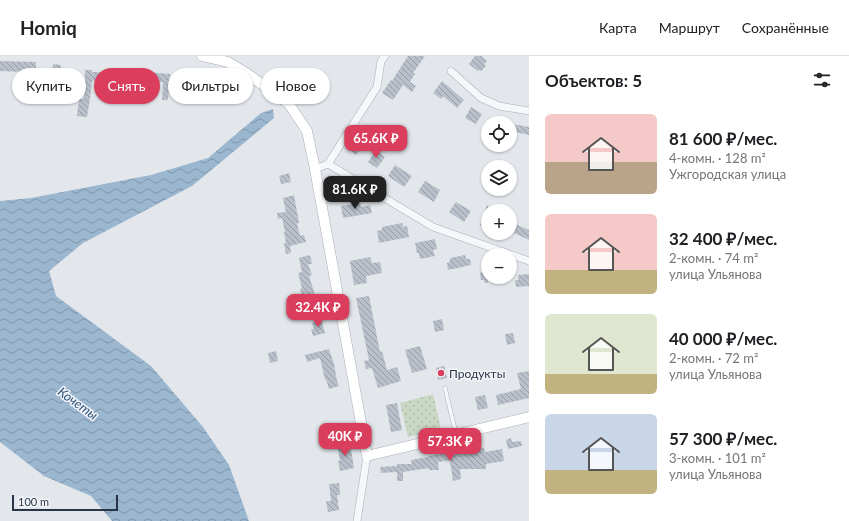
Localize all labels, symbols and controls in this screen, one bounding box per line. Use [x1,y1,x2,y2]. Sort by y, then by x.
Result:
text: Homiq [20,16,77,39]
text: Карта [599,19,637,36]
text: Маршрут [659,19,720,36]
text: Сохранённые [742,19,829,36]
chip: Купить [12,68,86,104]
chip: Снять [94,68,160,104]
chip: Фильтры [168,68,253,104]
chip: Новое [261,68,330,104]
icon: filters [811,69,833,91]
text: Объектов: 5 [545,70,642,91]
map controls [481,116,517,284]
button: locate [481,116,517,152]
pin: 65.6K ₽ [339,125,413,159]
text: 81 600 ₽/мес. [669,128,777,149]
text: 65.6K ₽ [353,130,399,146]
icon: home [577,130,625,178]
text: 4-комн. · 128 m² [669,150,766,166]
button: layers [481,160,517,196]
text: Ужгородская улица [669,166,786,182]
pin: 81.6K ₽ [318,176,392,210]
text: 81.6K ₽ [332,181,378,197]
button: + [481,204,517,240]
text: 32 400 ₽/мес. [669,228,777,249]
icon: home [577,230,625,278]
button: − [481,248,517,284]
text: 2-комн. · 74 m² [669,250,758,266]
text: улица Ульянова [669,266,762,282]
pin: 32.4K ₽ [281,294,355,328]
text: 32.4K ₽ [295,299,341,315]
text: 40 000 ₽/мес. [669,328,777,349]
icon: home [577,330,625,378]
text: 2-комн. · 72 m² [669,350,758,366]
place label: Продукты [449,366,505,381]
text: улица Ульянова [669,366,762,382]
marker: Продукты [436,368,446,378]
water label: Кочеты [55,383,101,423]
pin: 40K ₽ [317,423,373,457]
text: 40K ₽ [328,428,362,444]
pin: 57.3K ₽ [413,428,487,462]
text: 57 300 ₽/мес. [669,428,777,449]
icon: home [577,430,625,478]
text: 57.3K ₽ [427,433,473,449]
text: 3-комн. · 101 m² [669,450,766,466]
text: улица Ульянова [669,466,762,482]
scale bar [12,493,118,512]
text: 100 m [18,495,49,508]

